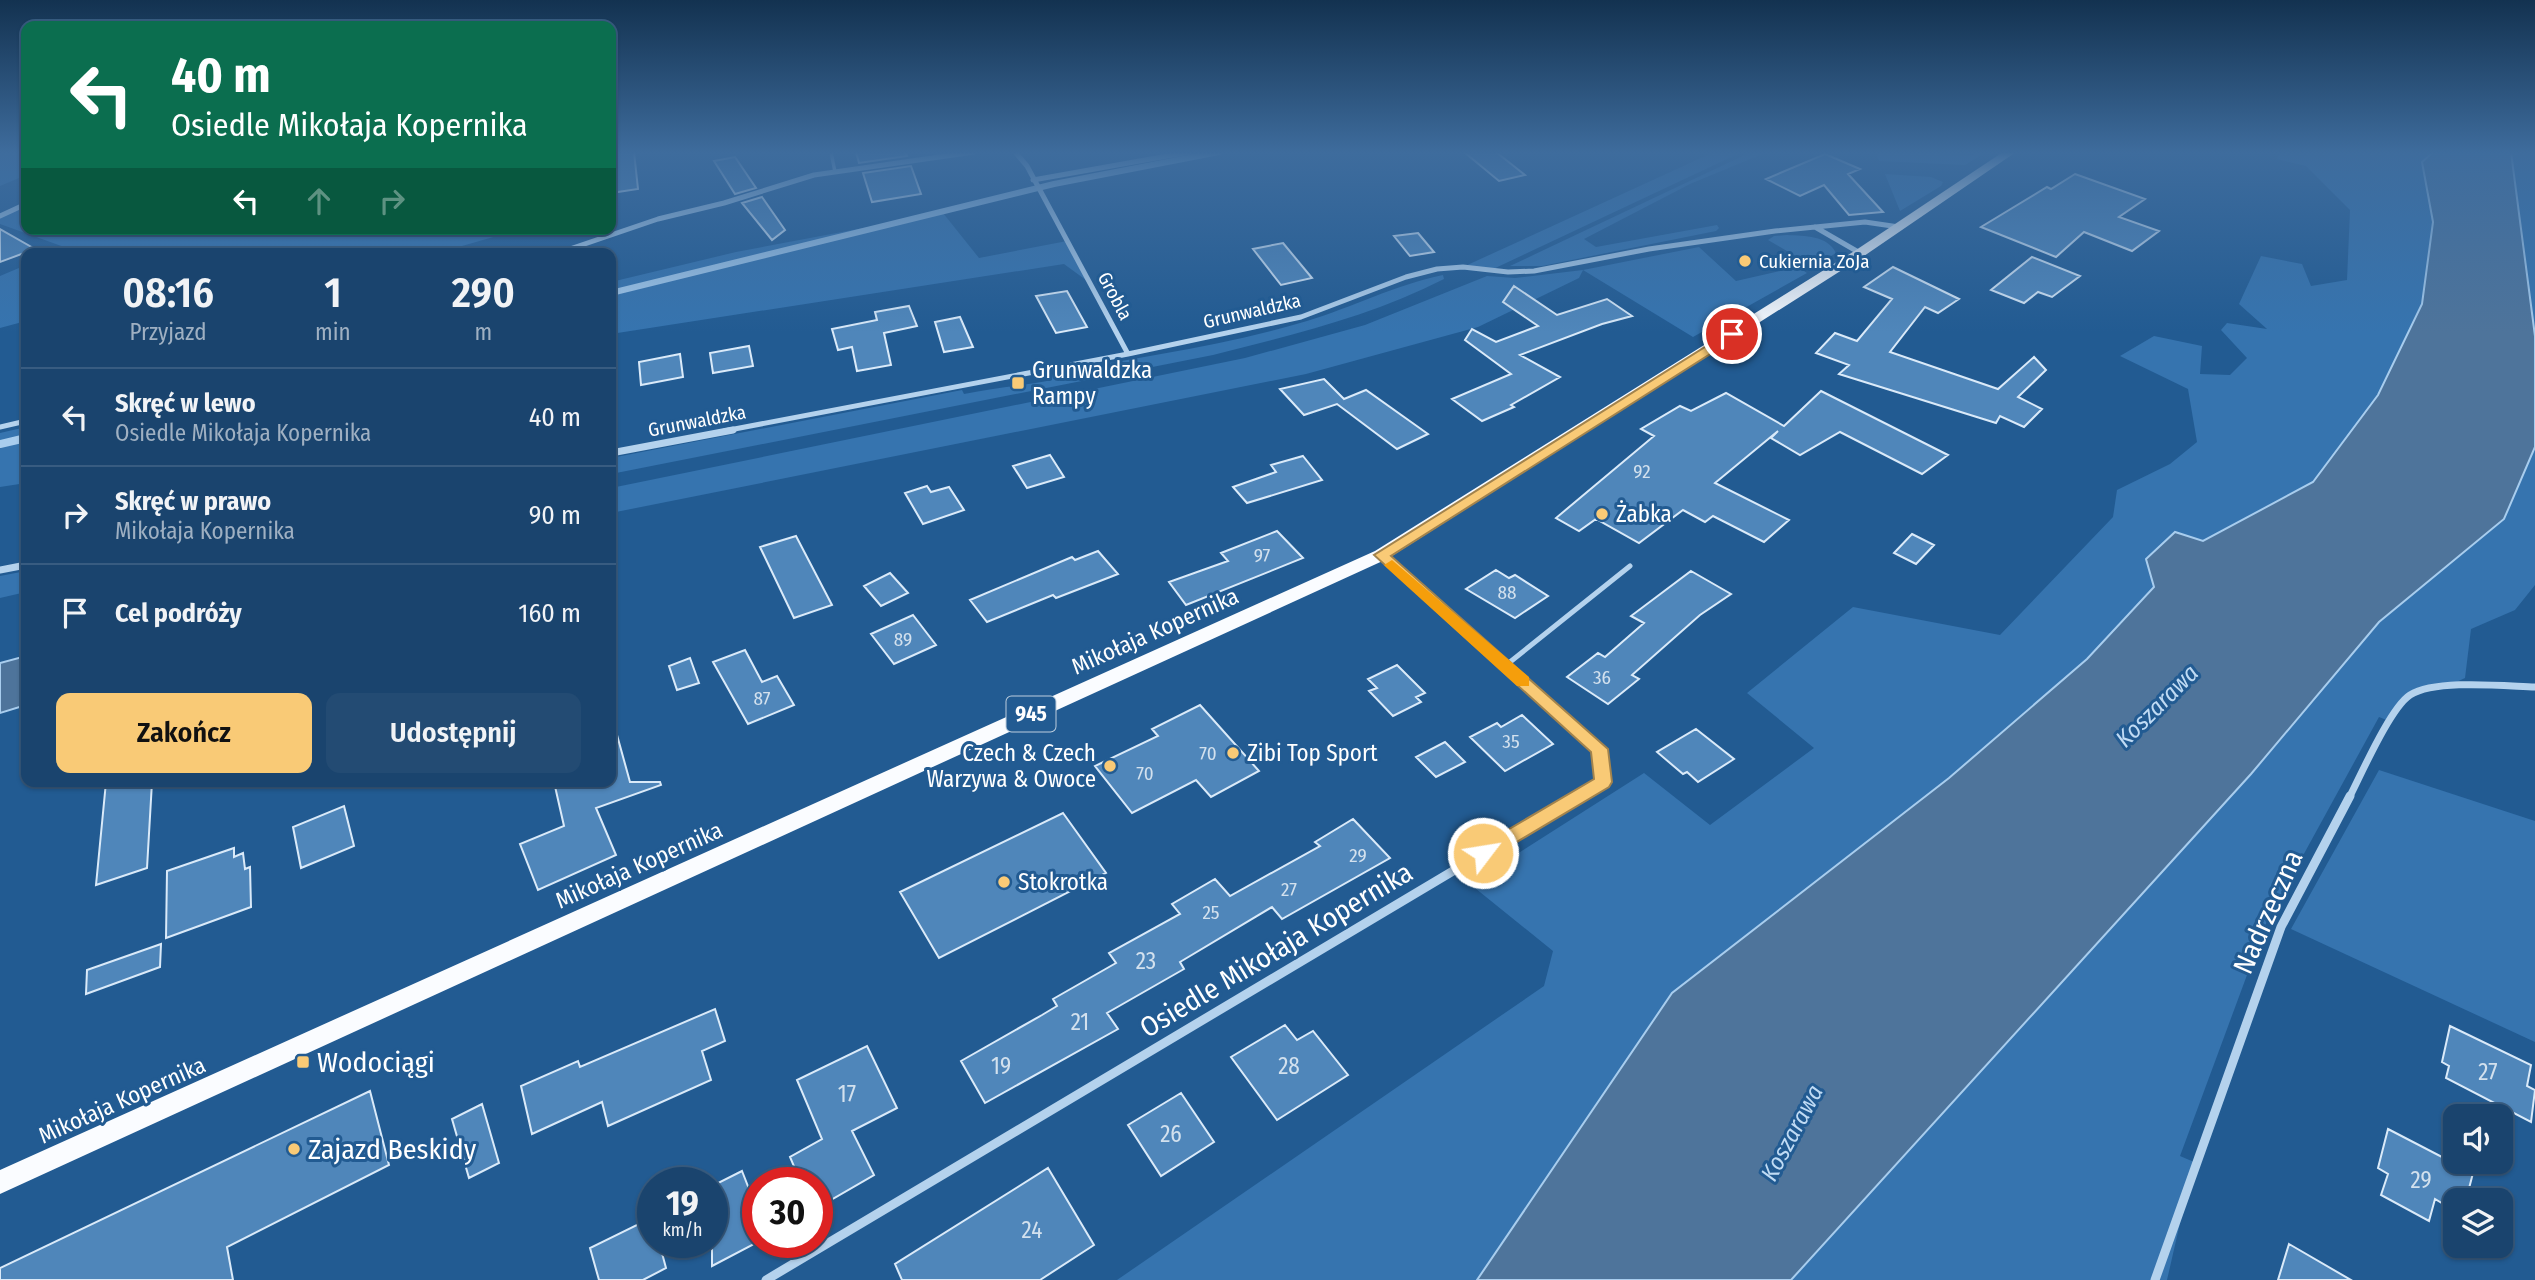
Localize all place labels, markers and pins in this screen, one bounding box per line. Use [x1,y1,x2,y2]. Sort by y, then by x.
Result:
place label: Cukiernia ZoJa [1759,250,1870,273]
marker: Cukiernia ZoJa [1737,253,1753,269]
pin [1702,304,1762,364]
place label: Grunwaldzka Rampy [1032,356,1152,410]
marker: Grunwaldzka Rampy [1010,375,1026,391]
place label: Żabka [1616,500,1672,528]
marker: Żabka [1594,506,1610,522]
place label: Czech & Czech Warzywa & Owoce [927,739,1096,793]
place label: Zibi Top Sport [1247,739,1378,767]
marker: Zibi Top Sport [1225,745,1241,761]
marker: Czech & Czech Warzywa & Owoce [1102,758,1118,774]
place label: Stokrotka [1018,868,1108,896]
marker: Stokrotka [996,874,1012,890]
place label: Wodociągi [317,1046,435,1079]
marker: Wodociągi [295,1054,311,1070]
place label: Zajazd Beskidy [308,1133,477,1166]
marker: Zajazd Beskidy [286,1141,302,1157]

